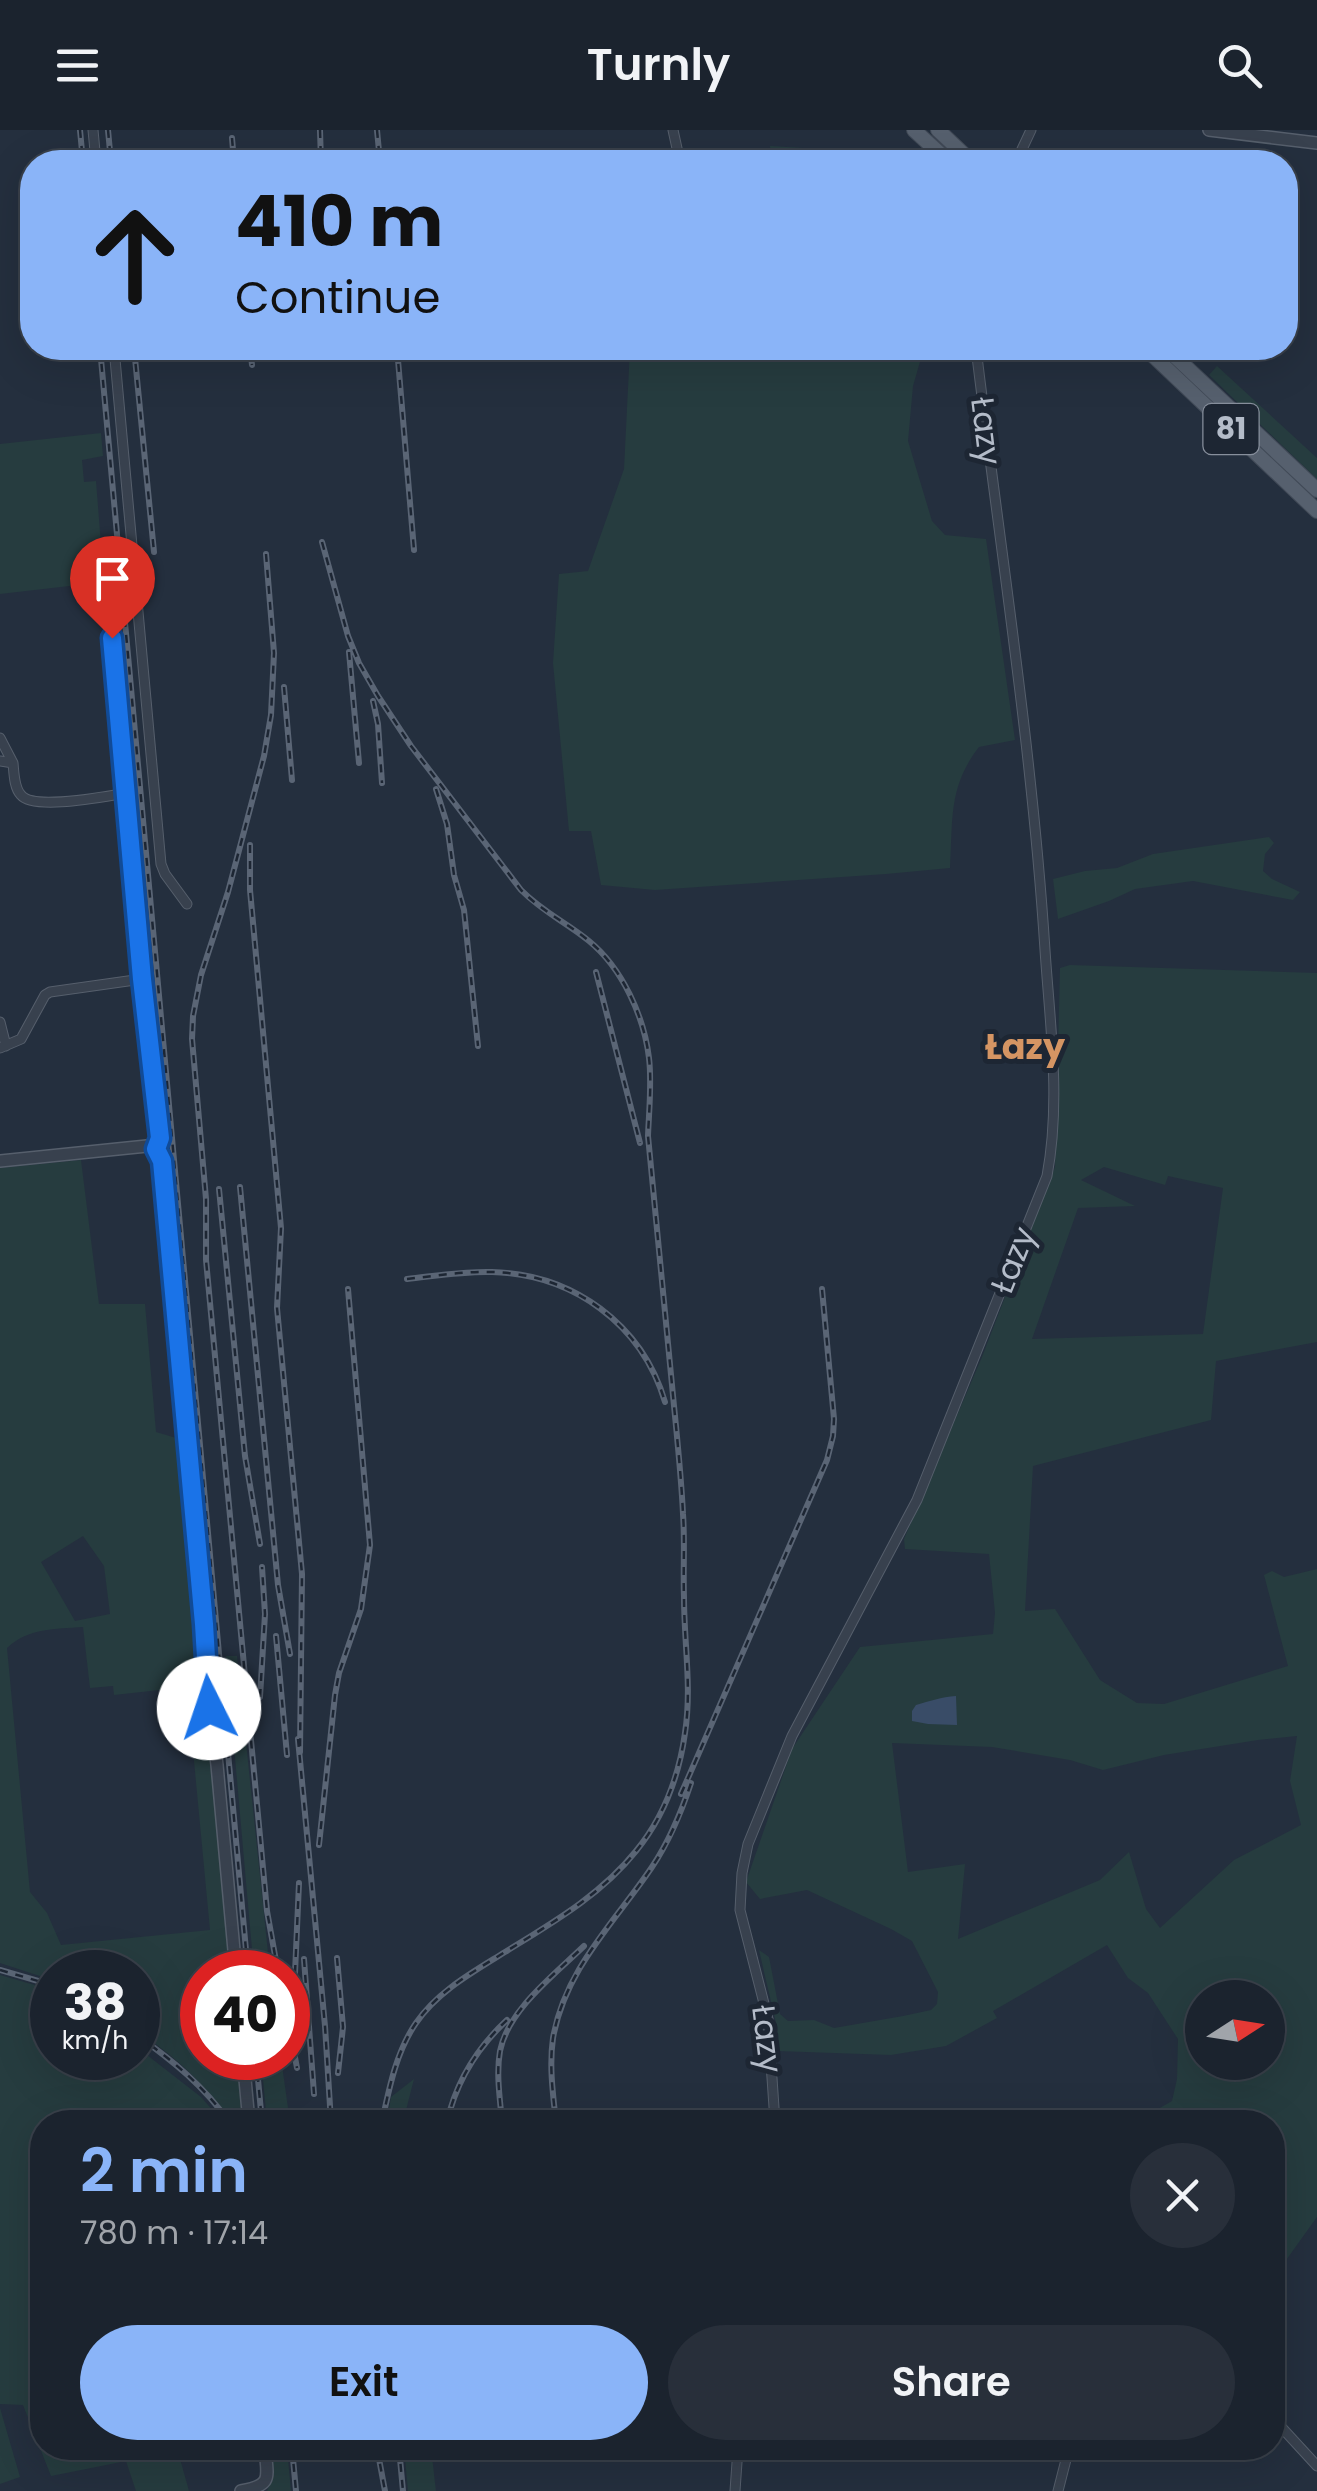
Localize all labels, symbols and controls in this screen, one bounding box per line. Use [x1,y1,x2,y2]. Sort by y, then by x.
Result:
text: Turnly [587,33,730,96]
icon: menu [50,38,105,93]
icon: search [1212,38,1267,93]
text: 410 m [235,172,443,271]
icon: ahead [70,190,200,320]
text: Continue [235,266,440,329]
street label: Łazy [960,394,1013,468]
road number: 81 [1204,404,1258,454]
pin [70,536,155,639]
icon: arrive [85,551,140,606]
district label: Łazy [985,1022,1066,1071]
street label: Łazy [979,1220,1046,1300]
position arrow [157,1656,261,1760]
speed limit sign: 40 [180,1950,310,2080]
text: 38 [64,1967,126,2038]
north arrow [1185,1980,1285,2080]
map controls [1185,1980,1285,2080]
street label: Łazy [741,2002,794,2076]
text: km/h [62,2023,128,2058]
text: 2 min [80,2129,248,2213]
button: close [1130,2143,1235,2248]
text: 780 m · 17:14 [80,2210,268,2255]
button: Exit [80,2325,648,2440]
button: Share [668,2325,1235,2440]

